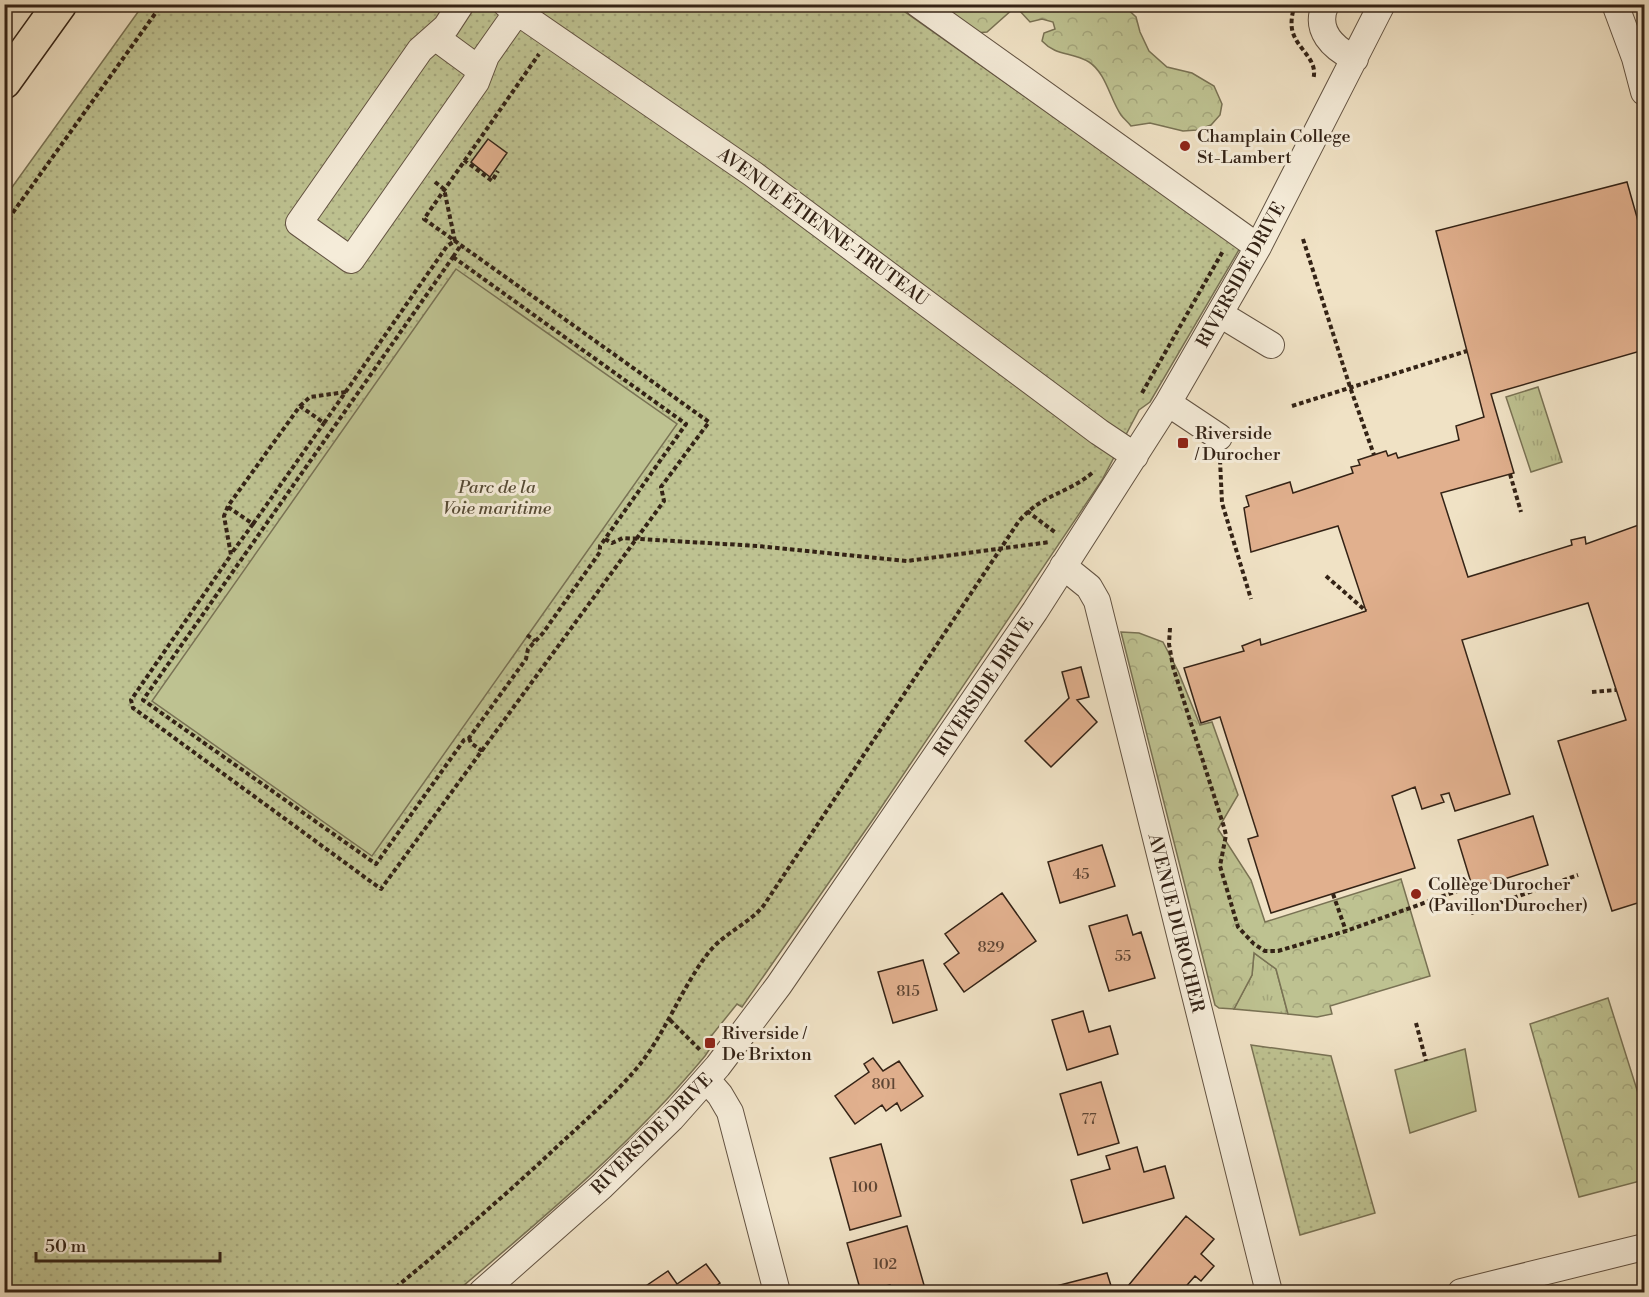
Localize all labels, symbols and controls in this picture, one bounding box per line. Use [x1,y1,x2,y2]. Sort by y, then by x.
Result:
place label: Champlain College St-Lambert [1197,125,1351,169]
marker: Champlain College St-Lambert [1178,139,1192,153]
street label: AVENUE ÉTIENNE-TRUTEAU [712,142,934,312]
street label: RIVERSIDE DRIVE [1191,198,1291,352]
place label: Riverside / Durocher [1194,422,1281,466]
marker: Riverside / Durocher [1176,436,1190,450]
park label: Parc de la Voie maritime [443,476,552,520]
street label: RIVERSIDE DRIVE [929,613,1039,761]
street label: AVENUE DUROCHER [1142,830,1209,1015]
house number: 45 [1072,865,1090,884]
place label: Collège Durocher (Pavillon Durocher) [1428,873,1588,917]
marker: Collège Durocher (Pavillon Durocher) [1409,887,1423,901]
house number: 829 [978,938,1004,957]
house number: 55 [1115,947,1131,966]
house number: 815 [896,982,920,1001]
place label: Riverside / De Brixton [722,1022,812,1066]
marker: Riverside / De Brixton [703,1036,717,1050]
street label: RIVERSIDE DRIVE [586,1068,718,1200]
house number: 801 [871,1075,897,1094]
house number: 77 [1081,1110,1097,1129]
house number: 100 [852,1178,878,1197]
scale bar [36,1225,220,1263]
text: 50 m [45,1235,87,1258]
house number: 102 [873,1255,897,1274]

